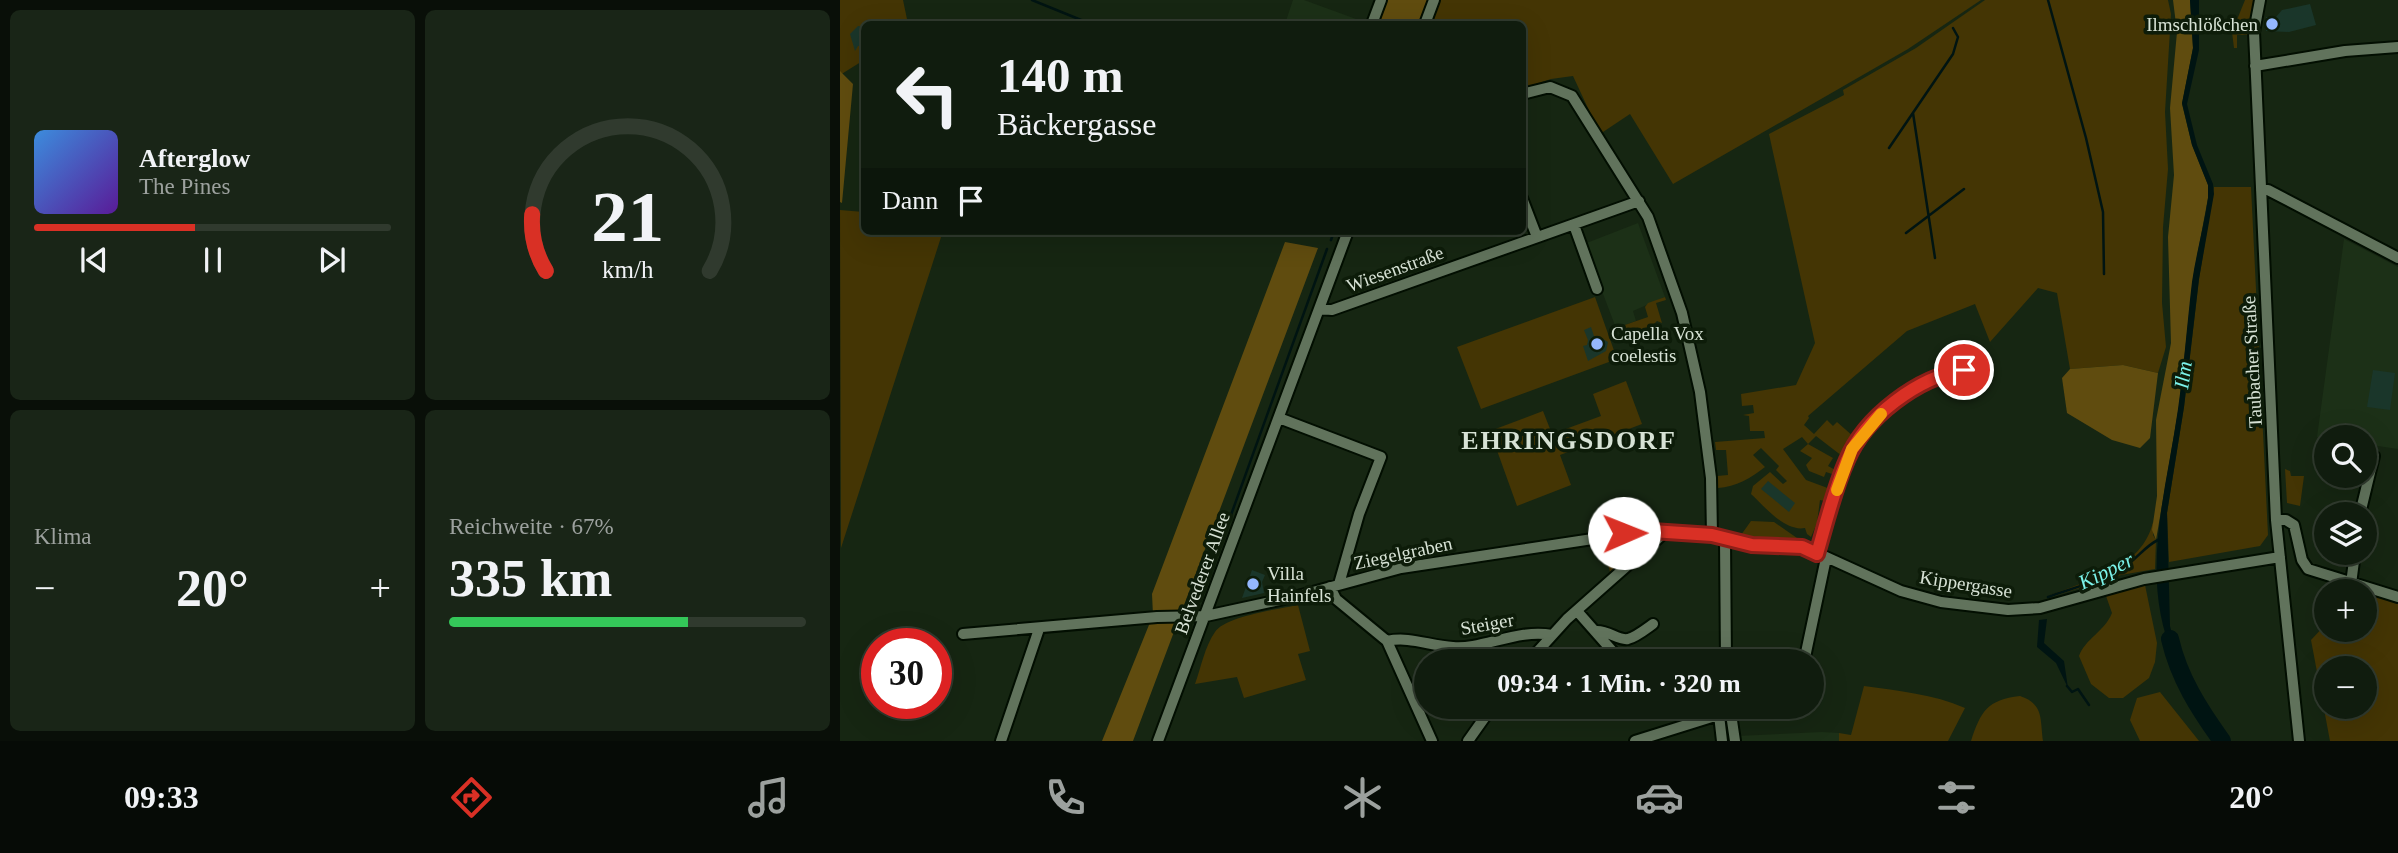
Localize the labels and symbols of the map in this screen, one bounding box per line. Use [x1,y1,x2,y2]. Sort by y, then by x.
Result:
place label: Ilmschlößchen [2146,14,2258,35]
marker: Ilmschlößchen [2264,16,2280,32]
street label: Wiesenstraße [1344,242,1446,296]
street label: Taubacher Straße [2238,295,2266,429]
place label: Capella Vox coelestis [1611,323,1704,366]
marker: Capella Vox coelestis [1589,336,1605,352]
pin [1934,340,1994,400]
water label: Ilm [2169,359,2197,392]
district label: EHRINGSDORF [1461,426,1677,455]
position arrow [1587,496,1661,570]
street label: Belvederer Allee [1170,509,1234,637]
street label: Ziegelgraben [1352,532,1455,574]
water label: Kipper [2074,547,2138,595]
place label: Villa Hainfels [1267,563,1331,606]
street label: Kippergasse [1918,566,2014,602]
marker: Villa Hainfels [1245,576,1261,592]
street label: Steiger [1459,609,1516,639]
speed limit sign: 30 [861,628,952,719]

